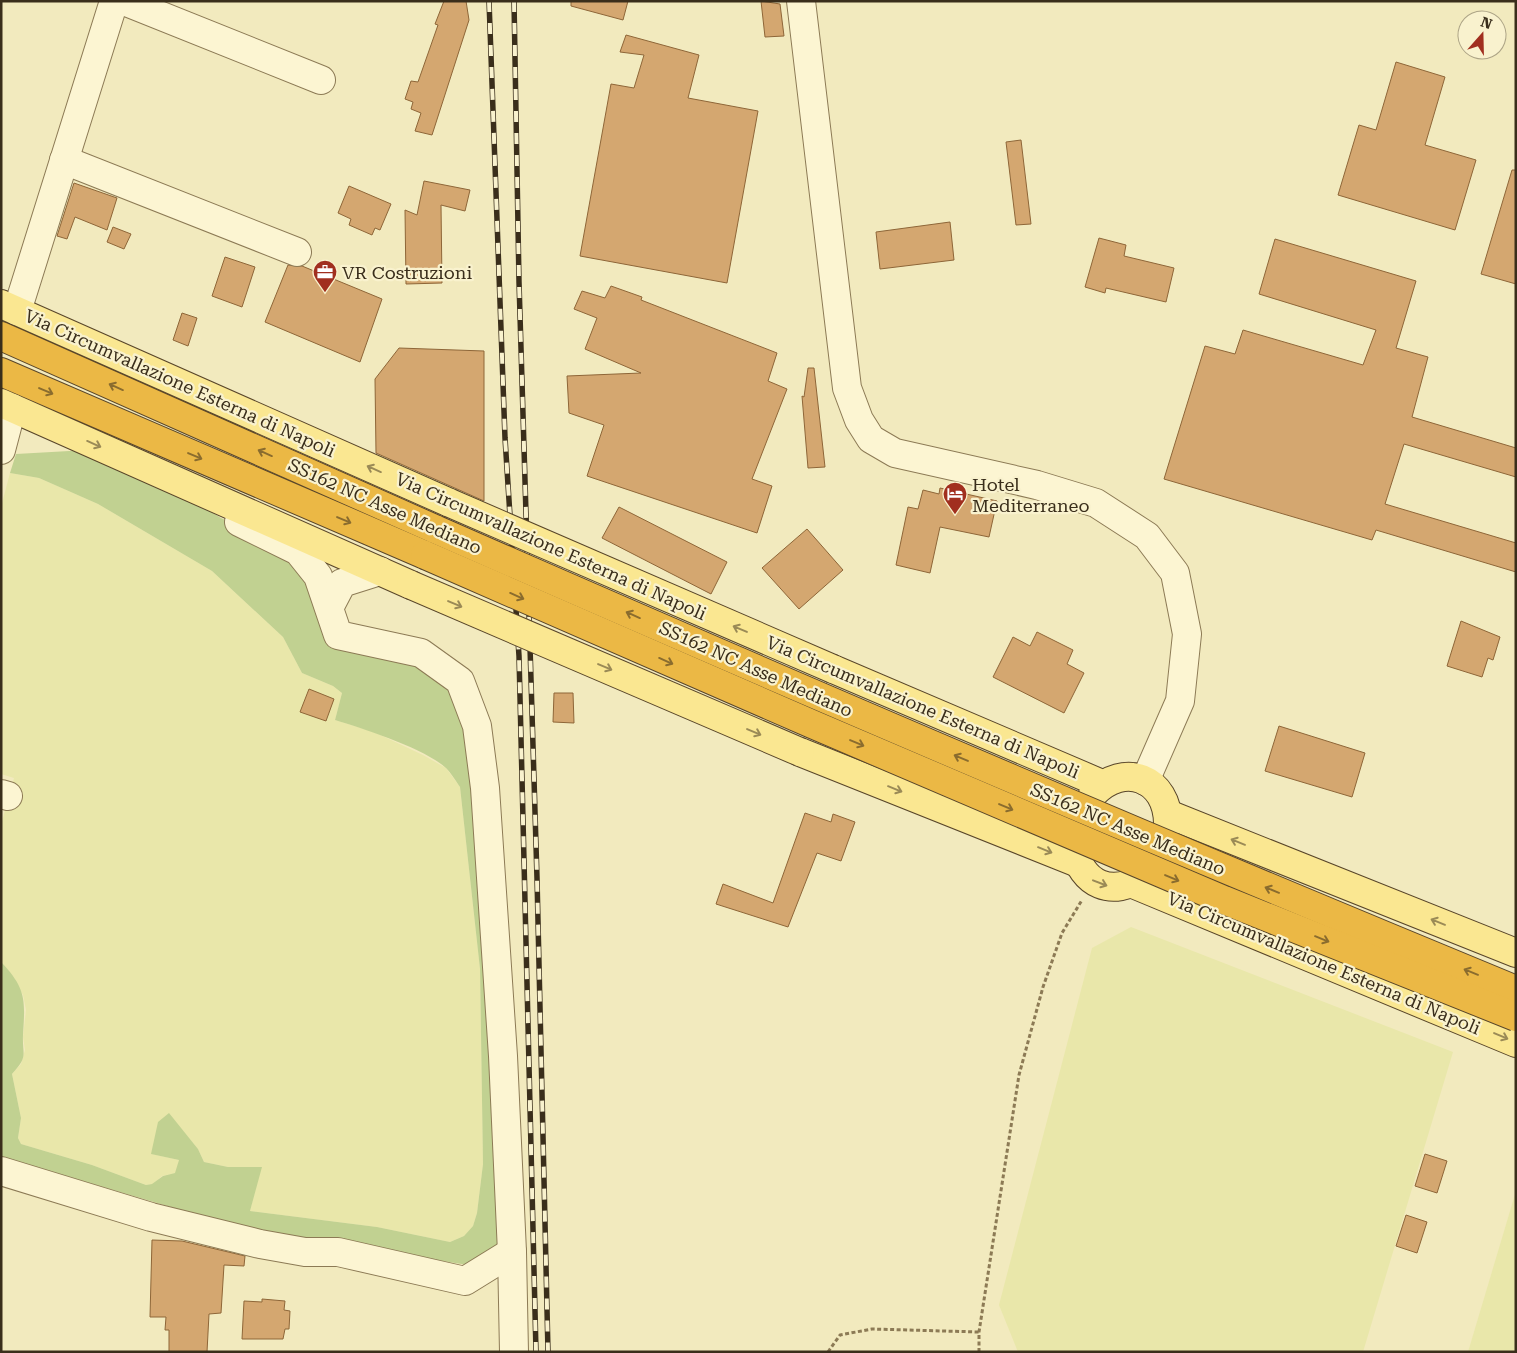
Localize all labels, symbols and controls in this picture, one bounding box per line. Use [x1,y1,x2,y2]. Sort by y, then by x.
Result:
north arrow [1457,10,1507,60]
text: N [1479,13,1494,32]
office icon: VR Costruzioni [312,259,338,293]
place label: VR Costruzioni [342,262,472,283]
street label: Via Circumvallazione Esterna di Napoli [21,305,339,461]
one-way arrow [109,381,124,391]
one-way arrow [38,387,53,397]
one-way arrow [86,440,101,449]
one-way arrow [258,447,273,457]
one-way arrow [187,451,202,461]
street label: SS162 NC Asse Mediano [285,454,485,558]
one-way arrow [367,463,382,473]
street label: Via Circumvallazione Esterna di Napoli [392,468,710,624]
place label: Hotel Mediterraneo [972,474,1090,516]
hotel icon: Hotel Mediterraneo [942,481,968,515]
one-way arrow [336,516,351,526]
one-way arrow [509,591,524,601]
one-way arrow [447,600,463,609]
one-way arrow [626,610,641,620]
street label: SS162 NC Asse Mediano [656,617,856,721]
one-way arrow [733,623,748,632]
street label: Via Circumvallazione Esterna di Napoli [763,631,1083,783]
one-way arrow [658,656,673,666]
one-way arrow [597,663,612,673]
one-way arrow [746,727,761,737]
one-way arrow [849,739,864,749]
one-way arrow [954,752,969,762]
street label: SS162 NC Asse Mediano [1027,778,1229,880]
one-way arrow [887,786,902,795]
one-way arrow [999,804,1014,813]
one-way arrow [1231,837,1246,846]
one-way arrow [1037,846,1052,855]
one-way arrow [1164,873,1179,883]
one-way arrow [1092,879,1107,888]
one-way arrow [1265,884,1280,894]
street label: Via Circumvallazione Esterna di Napoli [1164,887,1484,1039]
one-way arrow [1431,916,1446,926]
one-way arrow [1315,936,1330,945]
one-way arrow [1464,966,1479,976]
one-way arrow [1493,1032,1508,1042]

